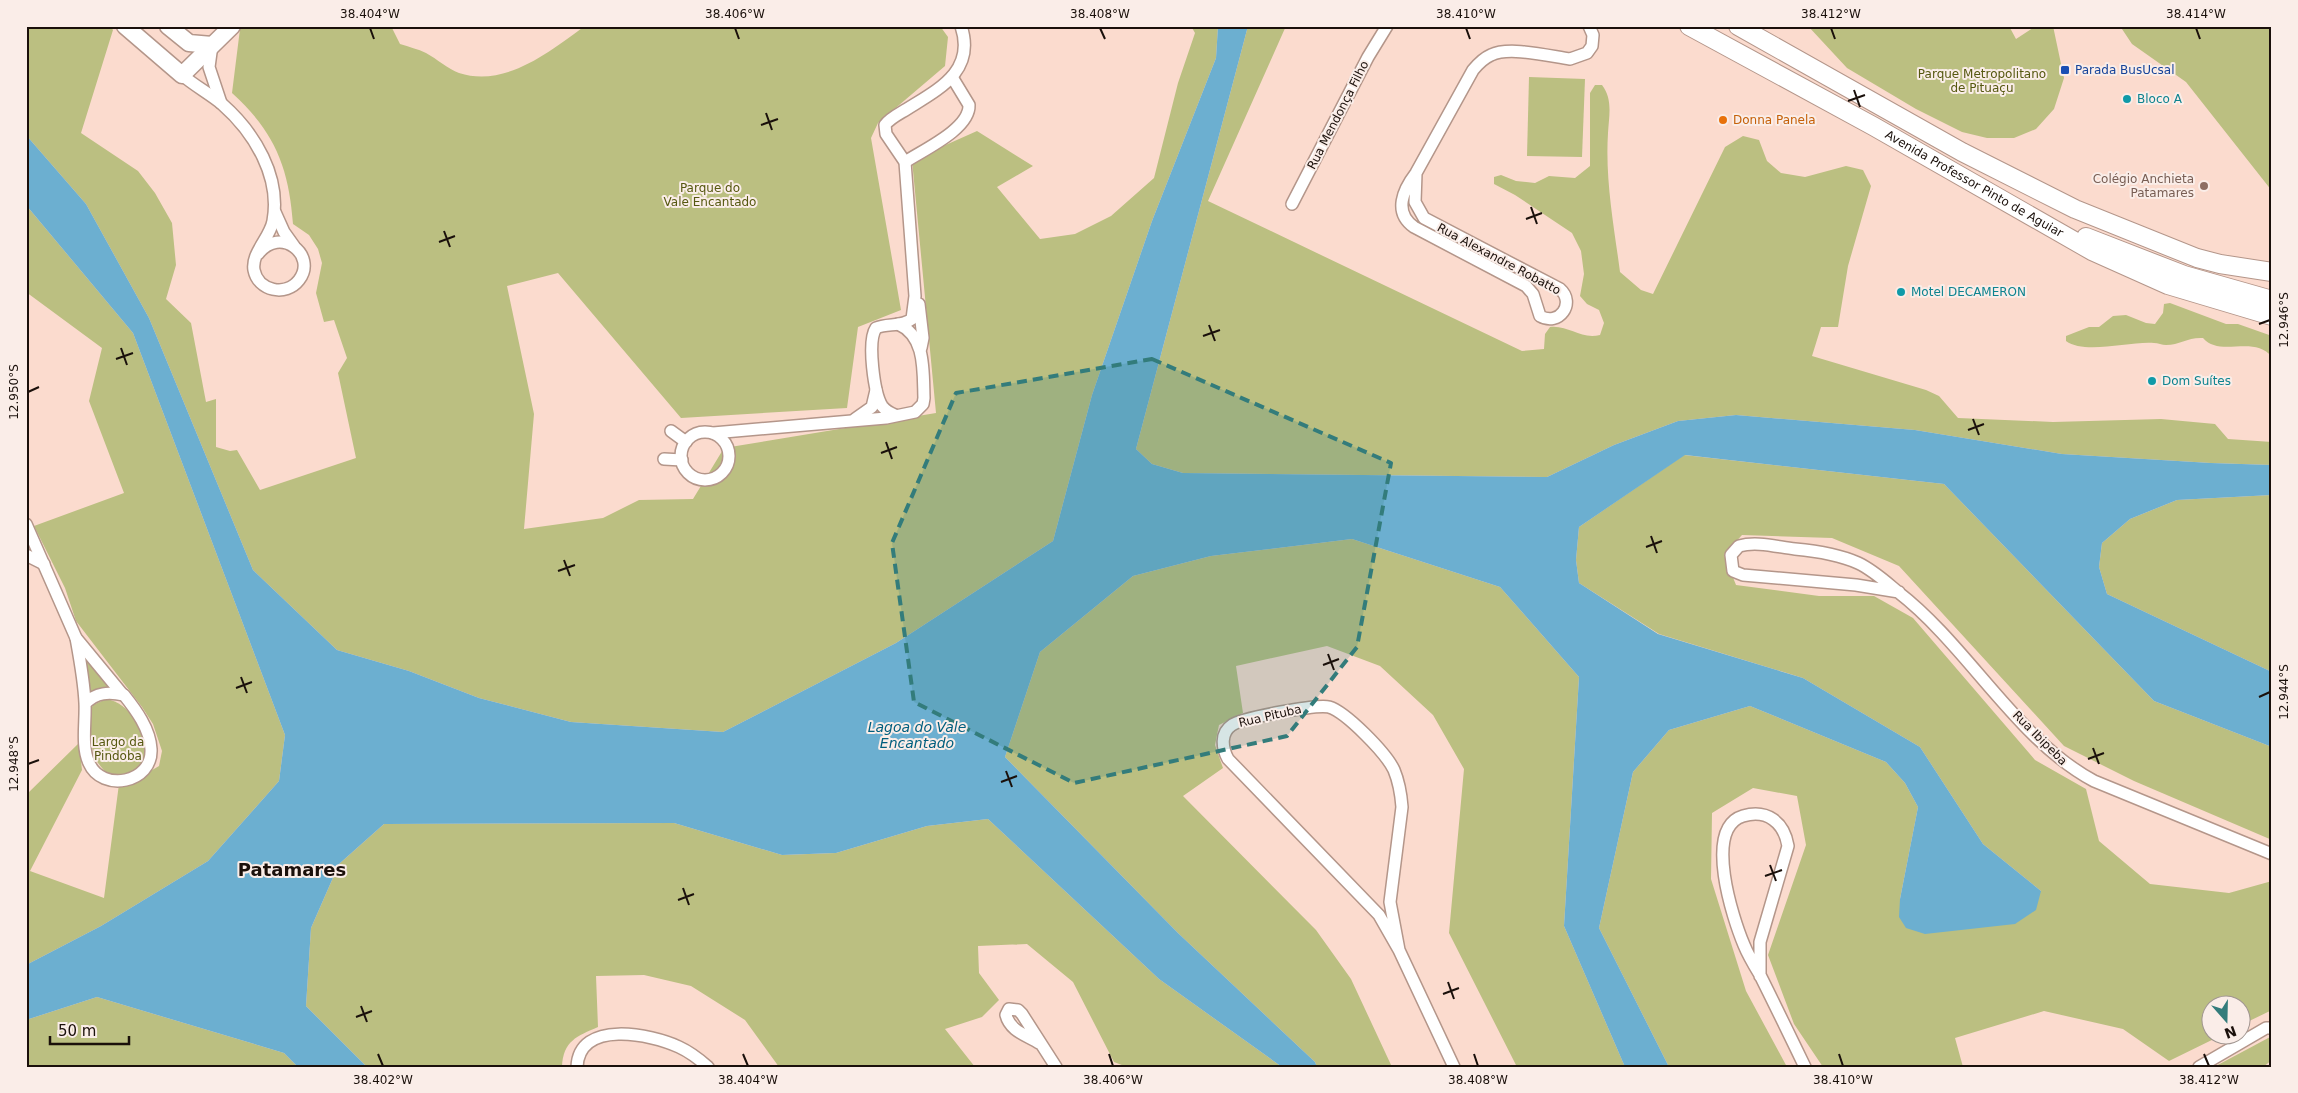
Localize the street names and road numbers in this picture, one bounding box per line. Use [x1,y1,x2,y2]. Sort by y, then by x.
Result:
street label: Rua Mendonça Filho [1305,58,1371,172]
street label: Avenida Professor Pinto de Aguiar [1883,127,2066,240]
street label: Rua Alexandre Robatto [1435,220,1563,298]
street label: Rua Pituba [1237,702,1303,730]
street label: Rua Ibipeba [2010,708,2070,768]

